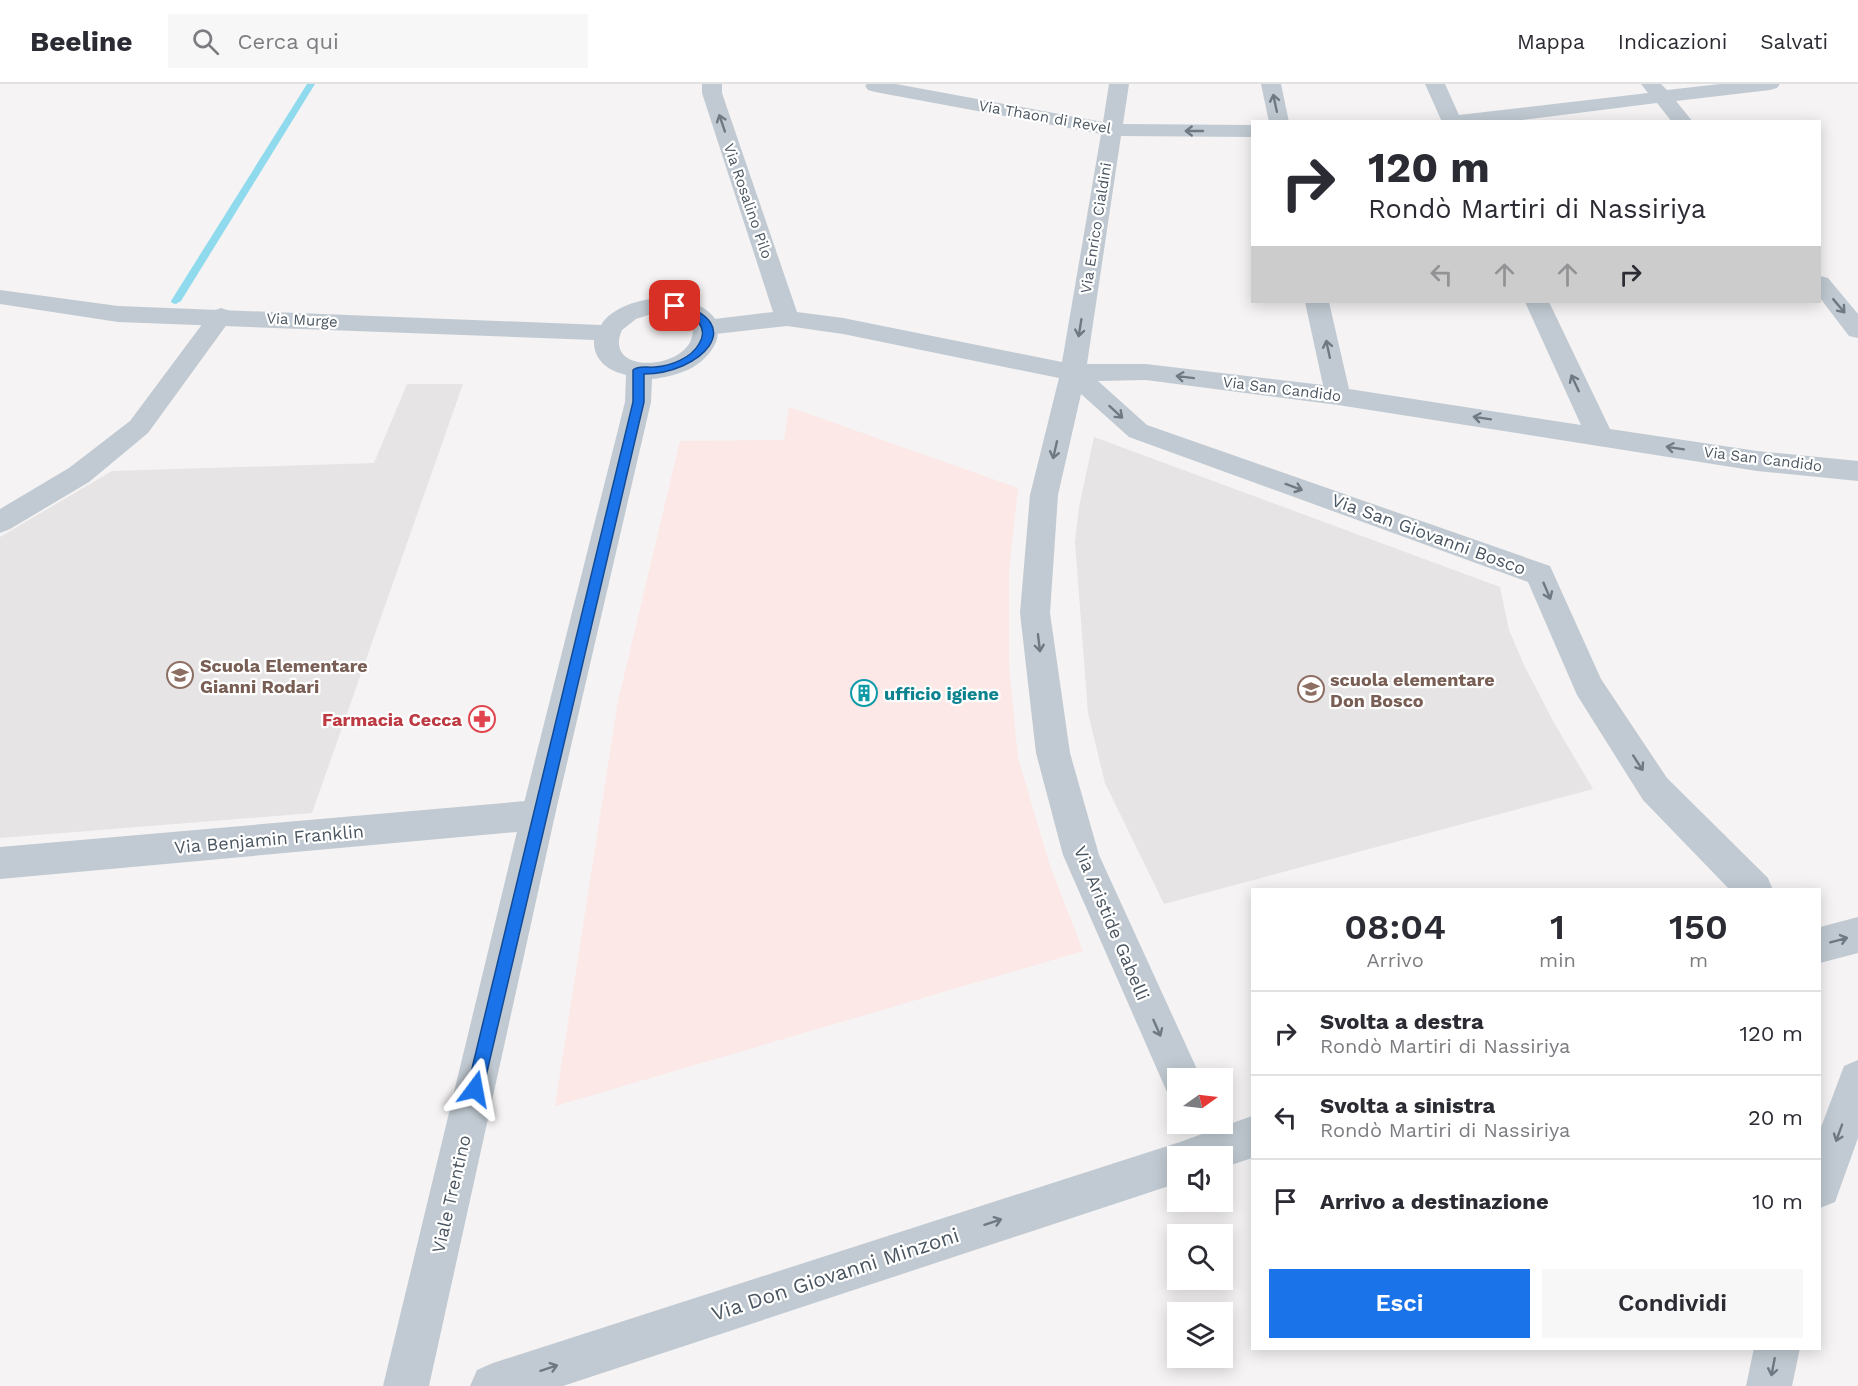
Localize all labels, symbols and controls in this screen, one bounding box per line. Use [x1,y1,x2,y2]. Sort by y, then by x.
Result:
search box [168,14,588,68]
text: Beeline [30,25,132,58]
icon: search [189,25,222,58]
text: Cerca qui [237,29,339,54]
text: Mappa [1517,29,1585,54]
text: Indicazioni [1618,29,1727,54]
text: Salvati [1760,29,1828,54]
one-way arrow [1269,93,1280,113]
street label: Via Thaon di Revel [977,96,1113,138]
one-way arrow [715,114,726,133]
one-way arrow [1185,125,1205,137]
street label: Via Rosalino Pilo [720,141,776,261]
text: 120 m [1368,143,1490,192]
icon: right [1269,144,1347,222]
street label: Via Enrico Cialdini [1077,161,1115,295]
text: Rondò Martiri di Nassiriya [1368,193,1706,225]
icon: left [1425,258,1458,291]
icon: ahead [1488,258,1521,291]
icon: ahead [1551,258,1584,291]
icon: right [1614,258,1647,291]
pin [649,280,700,331]
icon: arrive [658,289,691,322]
one-way arrow [1832,298,1845,314]
street label: Via Murge [266,309,338,331]
one-way arrow [1074,318,1085,338]
one-way arrow [1322,340,1333,359]
one-way arrow [1176,371,1196,382]
street label: Via San Candido [1222,373,1342,405]
one-way arrow [1568,374,1580,392]
one-way arrow [1108,405,1123,419]
one-way arrow [1473,413,1493,424]
one-way arrow [1048,440,1060,459]
one-way arrow [1666,442,1685,453]
street label: Via San Candido [1703,443,1823,475]
one-way arrow [1284,482,1303,493]
street label: Via San Giovanni Bosco [1329,489,1529,579]
one-way arrow [1542,581,1553,600]
one-way arrow [1034,633,1045,653]
place label: Scuola Elementare Gianni Rodari [200,655,368,697]
school or university icon: Scuola Elementare Gianni Rodari [165,660,195,690]
place label: scuola elementare Don Bosco [1330,669,1495,711]
school or university icon: scuola elementare Don Bosco [1296,674,1326,704]
building icon: ufficio igiene [849,678,879,708]
place label: ufficio igiene [884,683,999,704]
pharmacy icon: Farmacia Cecca [467,704,497,734]
place label: Farmacia Cecca [322,709,463,730]
one-way arrow [1632,754,1644,771]
street label: Via Benjamin Franklin [173,820,365,858]
street label: Via Aristide Gabelli [1070,843,1154,1003]
text: 08:04 [1344,906,1446,948]
text: 1 [1550,906,1565,948]
text: 150 [1669,906,1728,948]
one-way arrow [1829,934,1848,946]
text: Arrivo [1366,948,1424,972]
text: min [1539,948,1576,972]
text: m [1689,948,1708,972]
text: Svolta a destra [1320,1009,1484,1034]
icon: right [1269,1017,1302,1050]
one-way arrow [1152,1018,1163,1036]
text: 120 m [1739,1021,1803,1046]
text: Rondò Martiri di Nassiriya [1320,1034,1570,1058]
position arrow [443,1057,507,1121]
north arrow [1167,1068,1233,1134]
map controls [1167,1068,1233,1368]
text: Svolta a sinistra [1320,1093,1495,1118]
icon: left [1269,1101,1302,1134]
text: 20 m [1748,1105,1803,1130]
text: Rondò Martiri di Nassiriya [1320,1118,1570,1142]
one-way arrow [1832,1123,1843,1142]
street label: Viale Trentino [427,1133,475,1255]
button: sound [1167,1146,1233,1212]
icon: arrive [1269,1185,1302,1218]
text: Arrivo a destinazione [1320,1189,1549,1214]
text: 10 m [1752,1189,1803,1214]
one-way arrow [983,1216,1002,1227]
street label: Via Don Giovanni Minzoni [708,1222,962,1326]
button: search [1167,1224,1233,1290]
button: Esci [1269,1269,1530,1338]
button: Condividi [1542,1269,1803,1338]
button: layers [1167,1302,1233,1368]
one-way arrow [1767,1357,1778,1377]
one-way arrow [539,1362,558,1373]

